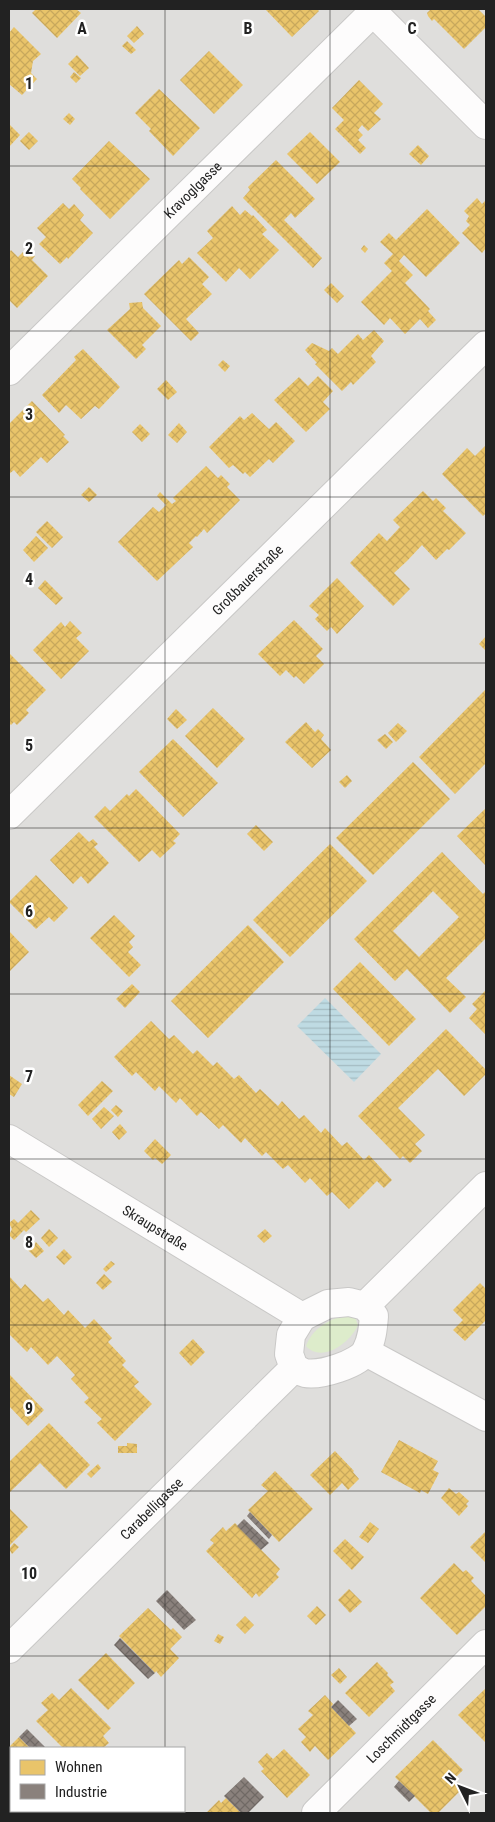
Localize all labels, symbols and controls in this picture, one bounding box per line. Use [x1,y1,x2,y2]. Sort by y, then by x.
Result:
text: A [77,19,87,38]
text: B [244,19,253,38]
text: C [407,19,417,38]
text: 1 [25,74,33,93]
street label: Kravoglgasse [161,158,225,222]
text: 2 [25,239,33,258]
text: 3 [25,405,33,424]
street label: Großbauerstraße [209,541,287,618]
text: 4 [25,570,33,589]
text: 5 [25,736,33,755]
text: 6 [25,902,33,921]
text: 7 [25,1067,33,1086]
street label: Skraupstraße [120,1202,191,1254]
text: 8 [25,1233,33,1252]
text: 9 [25,1399,33,1418]
street label: Carabelligasse [117,1474,186,1543]
text: 10 [21,1564,37,1583]
street label: Loschmidtgasse [363,1690,439,1766]
legend [10,1747,185,1812]
text: Wohnen [55,1758,103,1776]
north arrow [435,1762,485,1812]
text: N [442,1770,459,1787]
text: Industrie [55,1783,107,1801]

